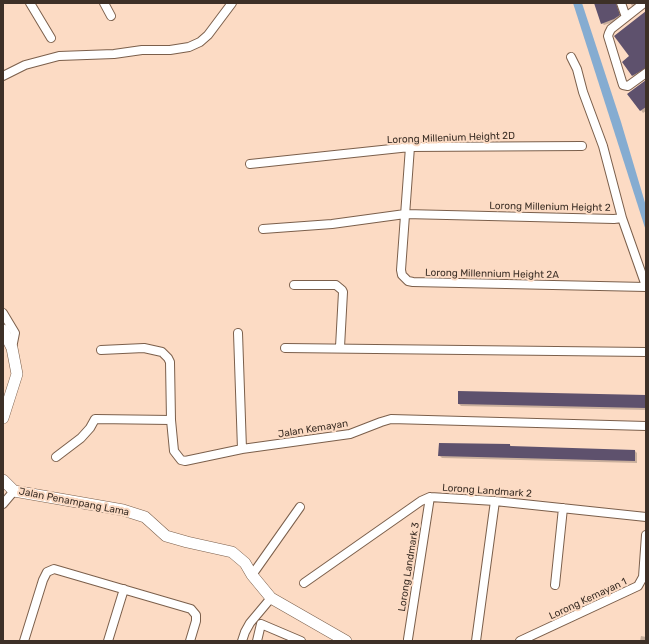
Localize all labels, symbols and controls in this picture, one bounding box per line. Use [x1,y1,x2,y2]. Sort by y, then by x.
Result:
street label: Lorong Millenium Height 2D [387,130,515,146]
street label: Lorong Millenium Height 2 [489,200,611,214]
street label: Lorong Millennium Height 2A [425,267,559,281]
street label: Jalan Kemayan [277,418,349,440]
street label: Lorong Landmark 2 [442,482,532,500]
street label: Jalan Penampang Lama [18,485,130,519]
street label: Lorong Landmark 3 [396,522,422,612]
street label: Lorong Kemayan 1 [547,576,629,622]

